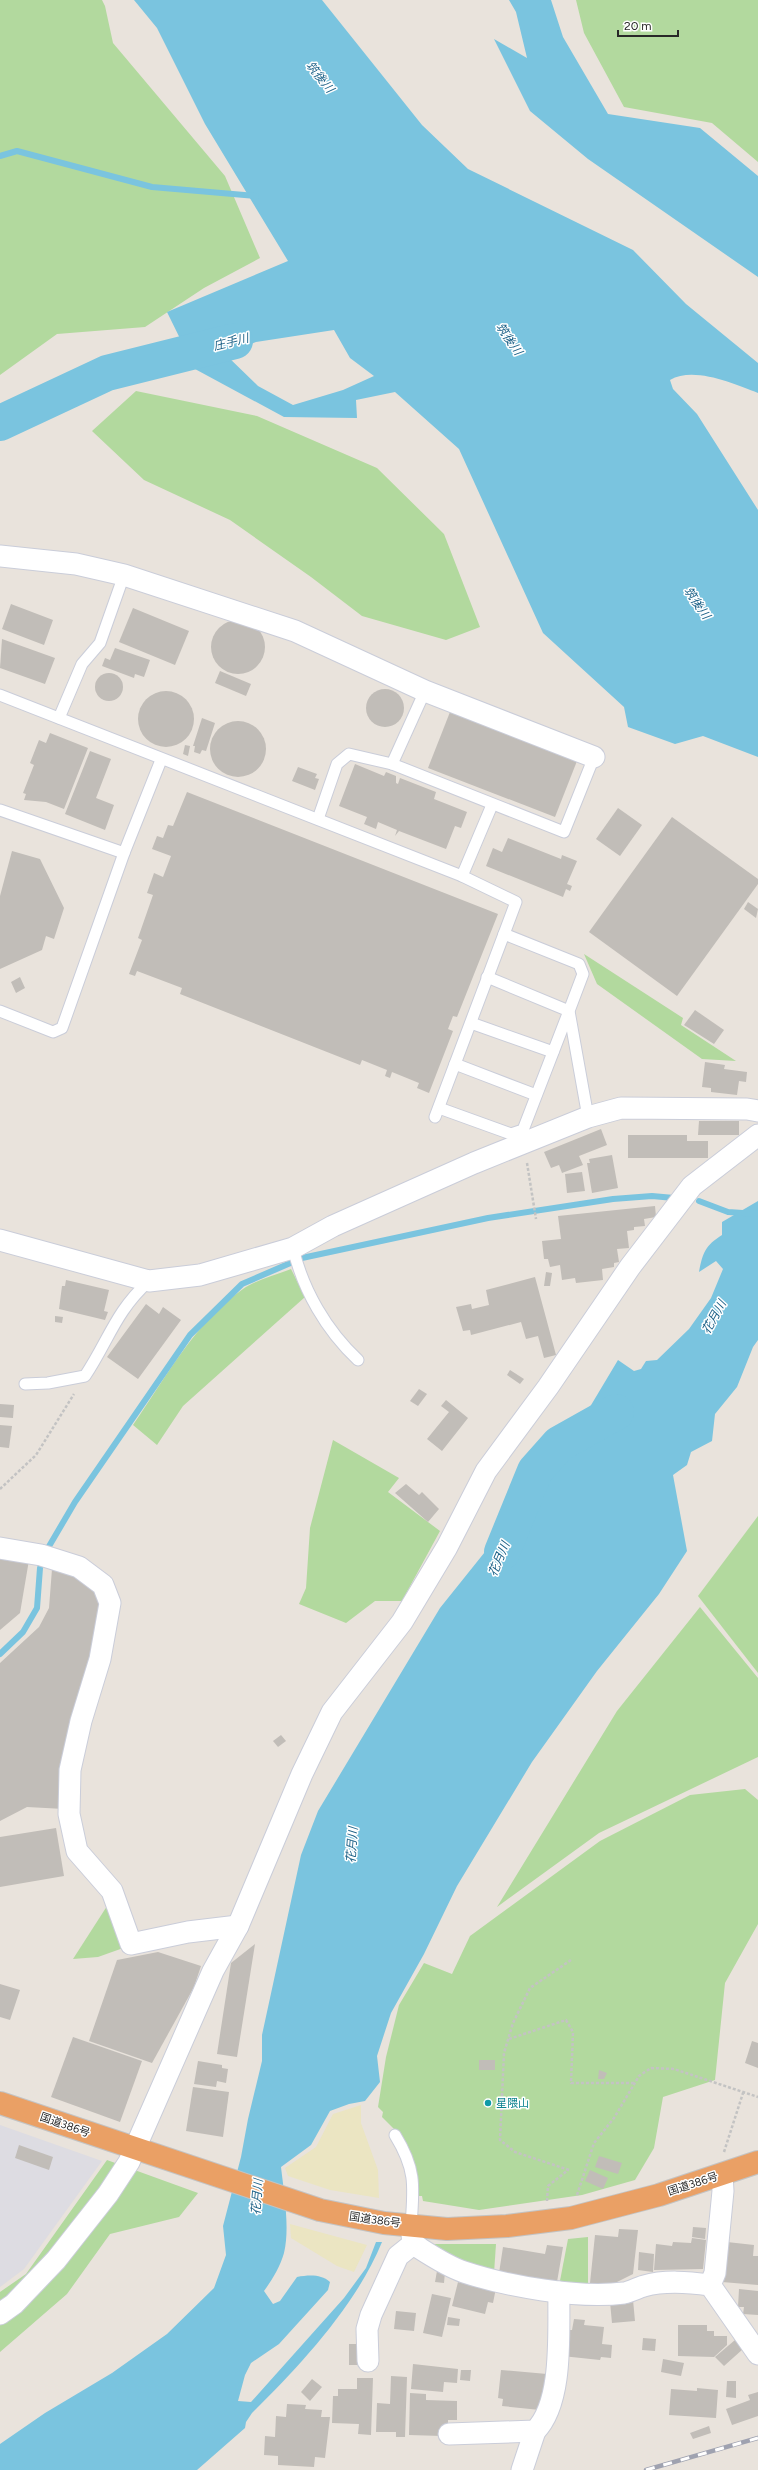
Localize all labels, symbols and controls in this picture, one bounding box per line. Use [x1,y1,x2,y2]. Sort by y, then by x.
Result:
scale bar [618,12,678,38]
text: 20 m [624,19,652,33]
water label: 筑後川 [303,59,338,97]
water label: 筑後川 [493,320,526,359]
water label: 庄手川 [212,330,252,353]
water label: 筑後川 [681,584,714,623]
water label: 花月川 [699,1296,730,1336]
water label: 花月川 [486,1538,513,1578]
water label: 花月川 [344,1825,360,1863]
place label: 星隈山 [496,2097,529,2110]
marker: 星隈山 [483,2098,493,2108]
street label: 国道386号 [38,2110,92,2140]
street label: 国道386号 [666,2170,720,2198]
water label: 花月川 [248,2176,266,2216]
street label: 国道386号 [348,2210,402,2230]

